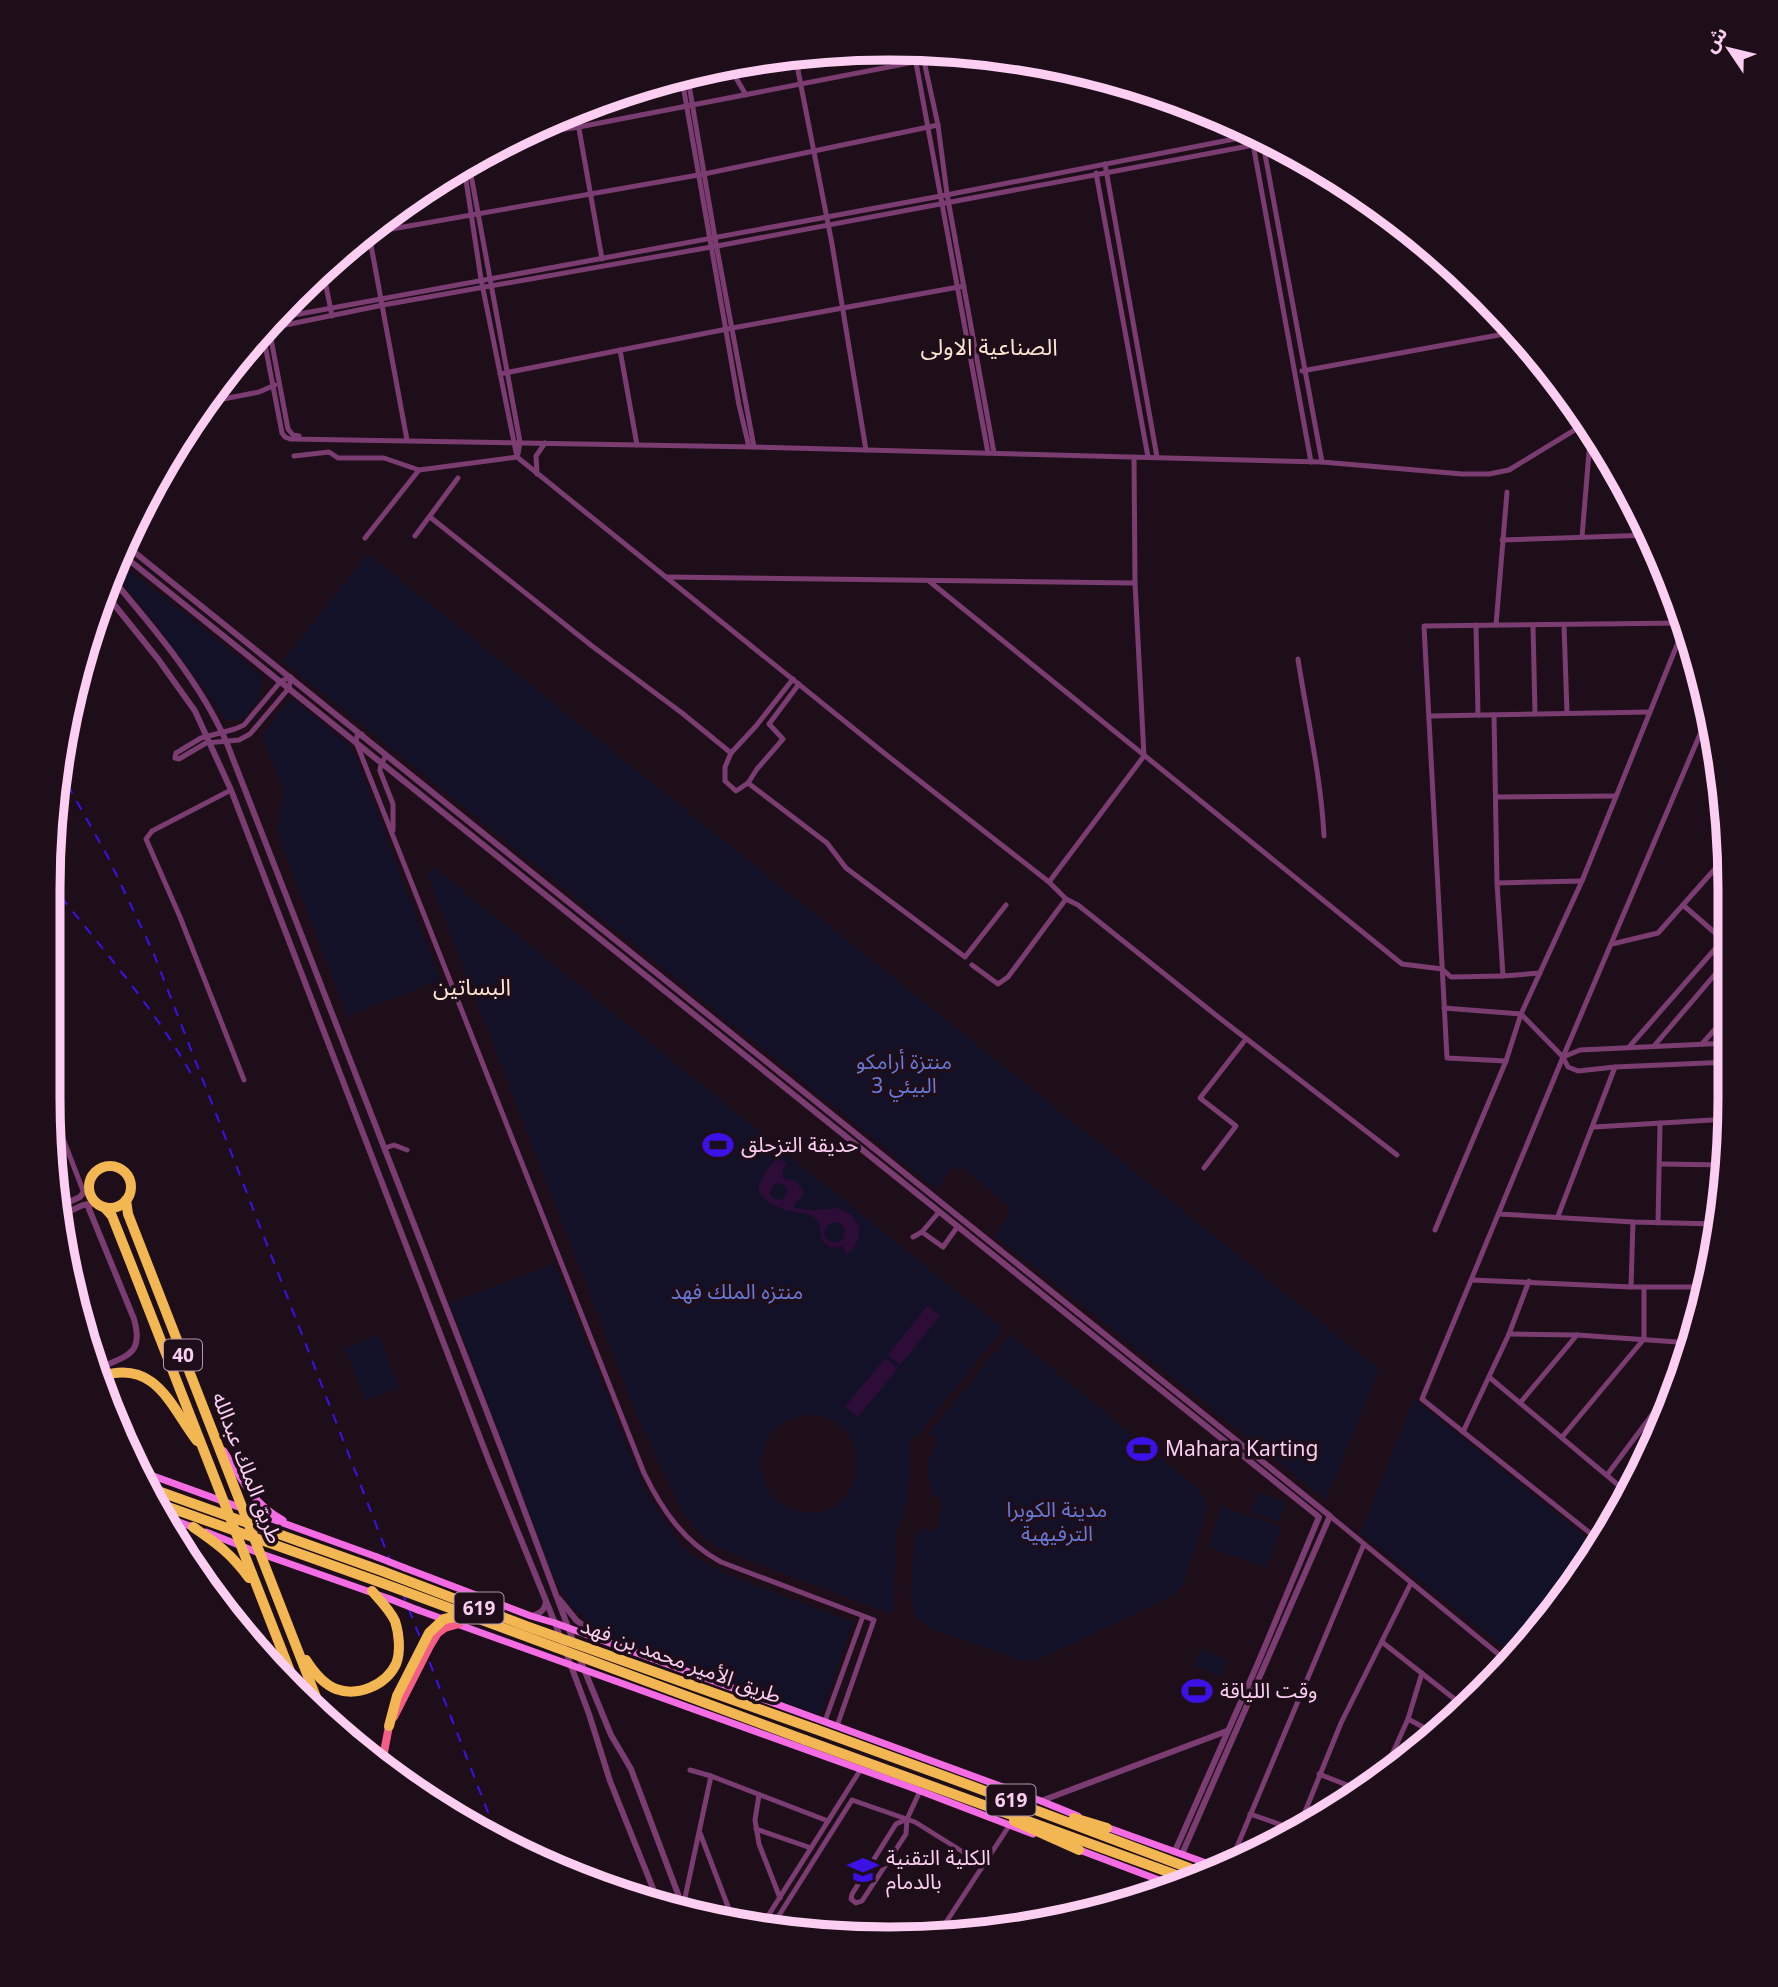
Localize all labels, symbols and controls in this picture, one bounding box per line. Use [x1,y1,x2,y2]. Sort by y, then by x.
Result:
north arrow [1694,14,1764,84]
text: ش [1697,21,1733,57]
district label: الصناعية الاولى [920,330,1058,362]
district label: البساتين [433,970,511,1002]
park label: منتزة أرامكو البيئي 3 [856,1047,952,1102]
sports icon: حديقة التزحلق [701,1128,735,1162]
place label: حديقة التزحلق [741,1130,858,1158]
park label: منتزه الملك فهد [671,1277,803,1305]
road number: 40 [164,1340,202,1371]
street label: طريق الملك عبدالله [206,1388,290,1547]
sports icon: Mahara Karting [1125,1432,1159,1466]
place label: Mahara Karting [1165,1434,1318,1462]
park label: مدينة الكوبرا الترفيهية [1007,1495,1107,1547]
road number: 619 [454,1592,504,1624]
street label: طريق الأمير محمد بن فهد [577,1611,785,1709]
sports icon: وقت اللياقة [1180,1674,1214,1708]
place label: وقت اللياقة [1220,1676,1317,1704]
road number: 619 [986,1784,1036,1816]
place label: الكلية التقنية بالدمام [886,1843,991,1898]
school or university icon: الكلية التقنية بالدمام [846,1853,880,1887]

